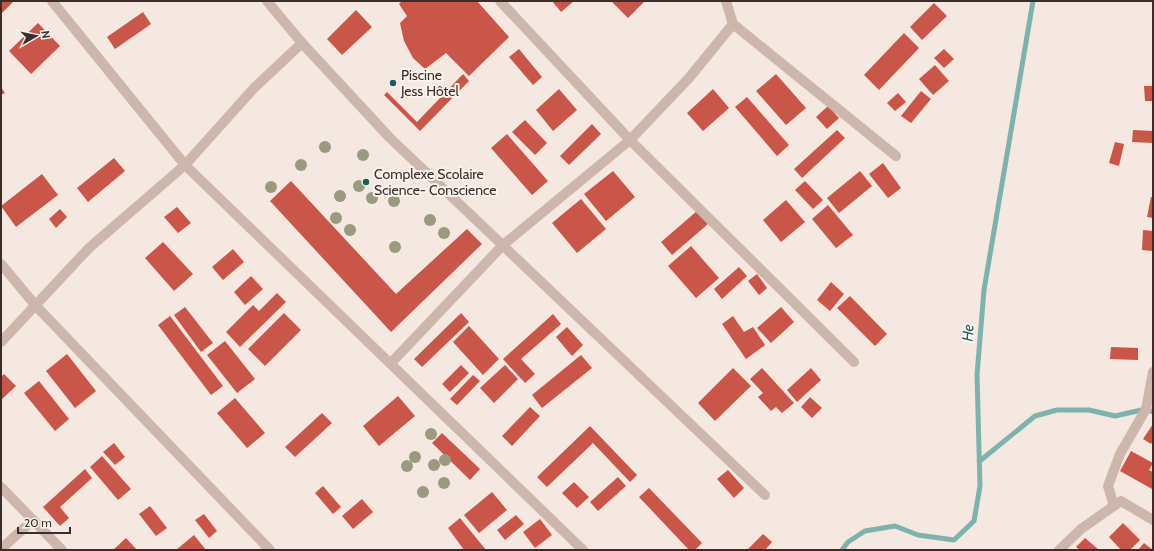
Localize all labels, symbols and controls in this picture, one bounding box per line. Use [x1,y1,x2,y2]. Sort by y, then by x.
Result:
north arrow [16,16,56,56]
text: N [38,29,53,39]
place label: Piscine Jess Hôtel [400,66,459,100]
marker: Piscine Jess Hôtel [388,78,398,88]
place label: Complexe Scolaire Science- Conscience [374,165,497,199]
marker: Complexe Scolaire Science- Conscience [361,177,371,187]
water label: He [958,324,978,342]
scale bar [18,509,70,535]
text: 20 m [24,515,52,530]

